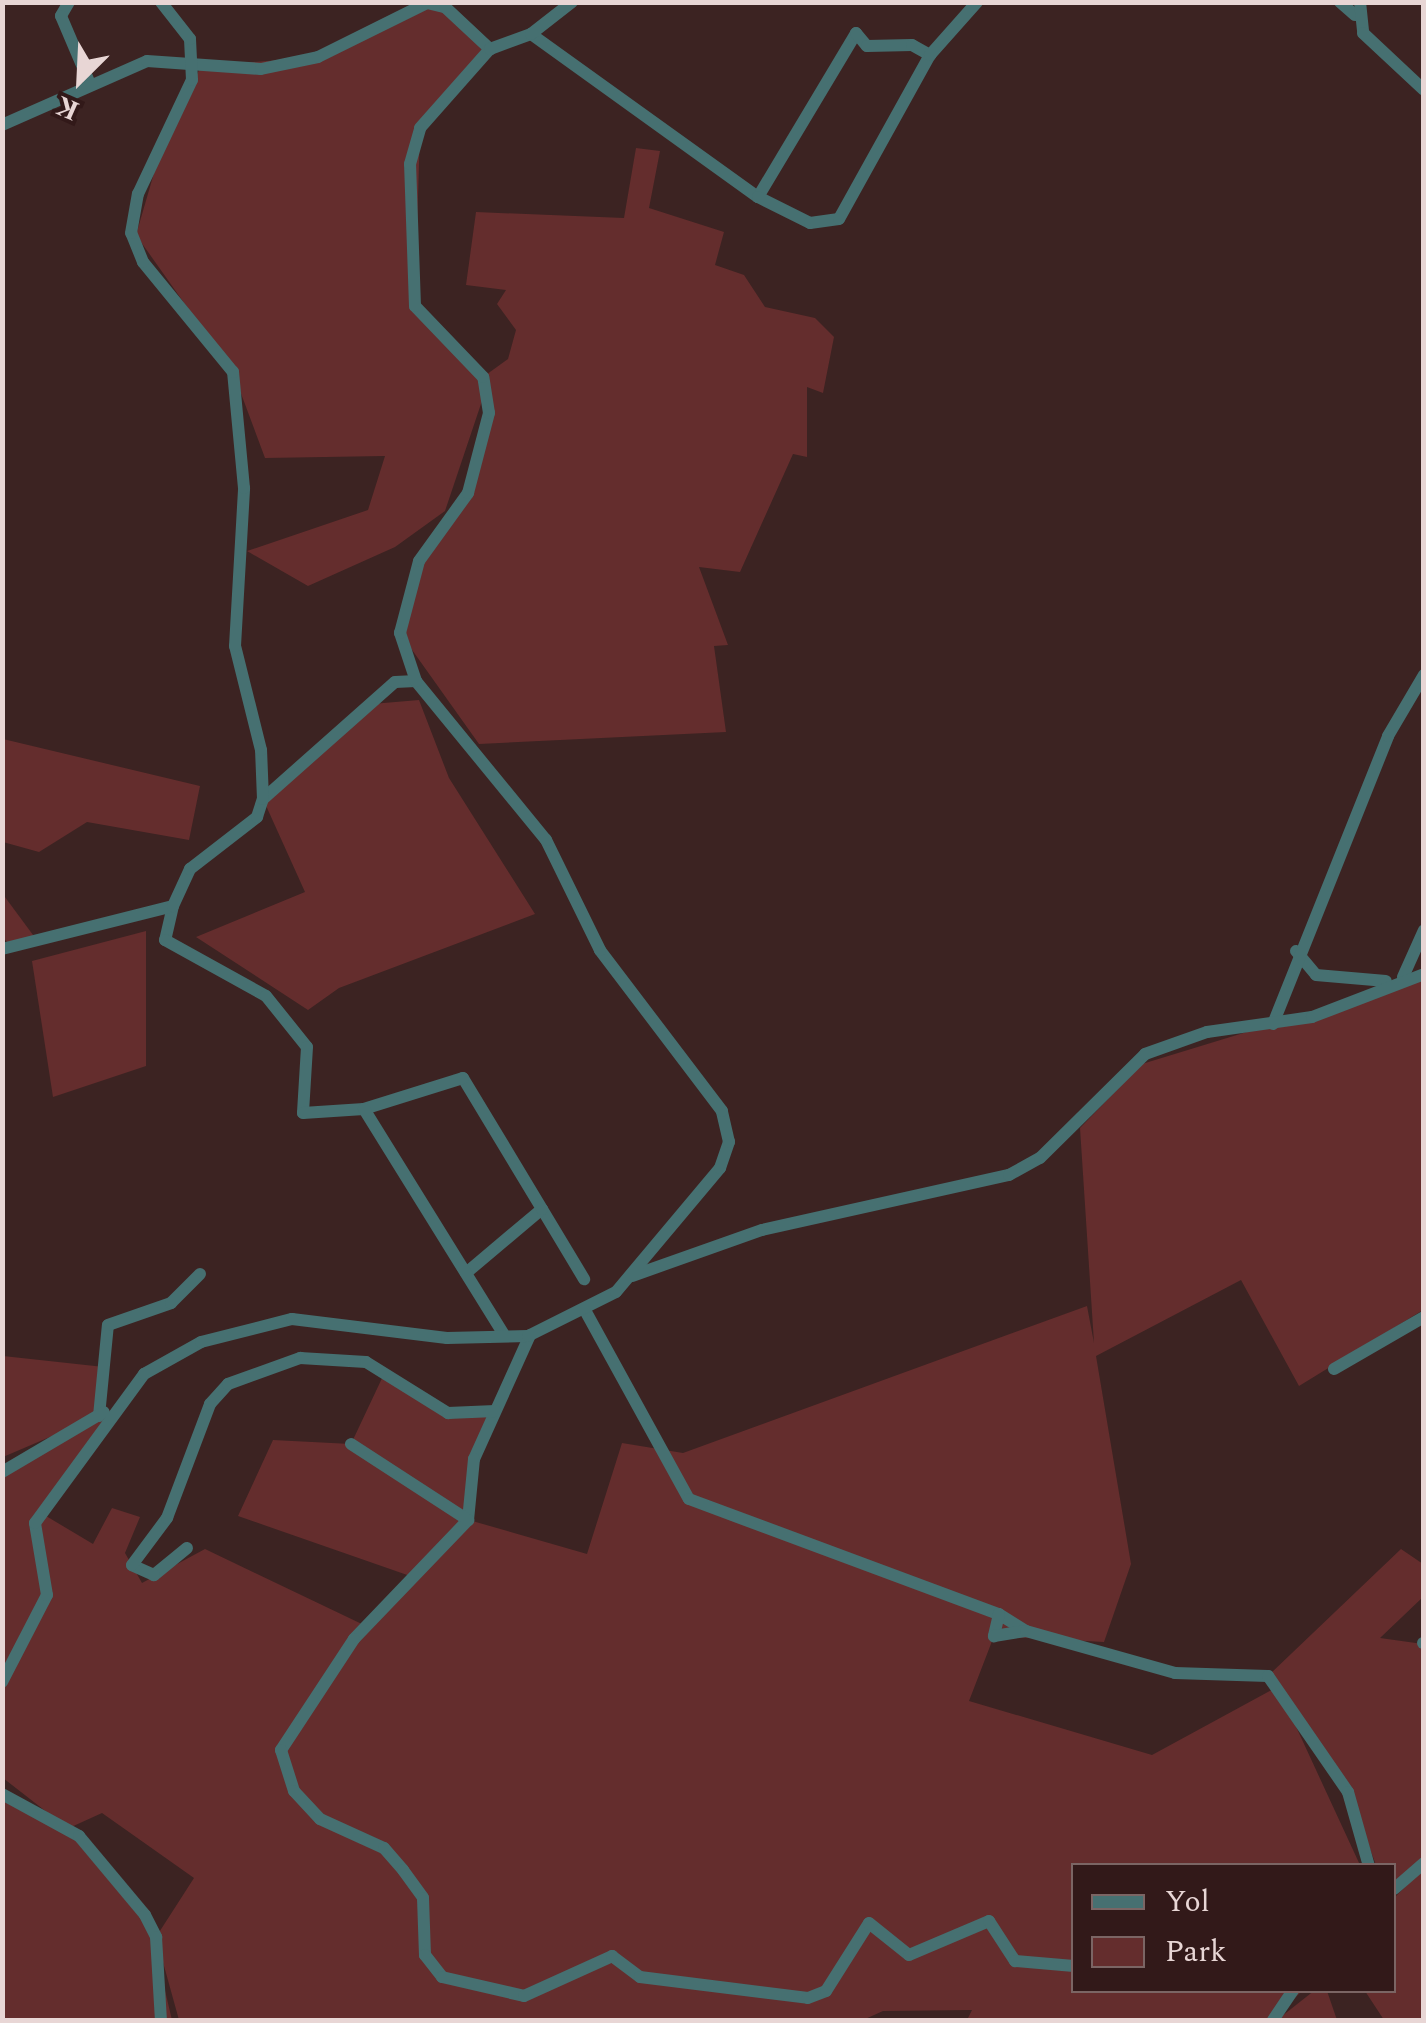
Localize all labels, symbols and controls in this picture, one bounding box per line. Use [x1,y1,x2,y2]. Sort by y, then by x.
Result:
north arrow [30,30,130,130]
text: K [49,84,86,132]
legend [1071,1863,1396,1993]
text: Yol [1165,1879,1209,1925]
text: Park [1165,1929,1227,1975]

